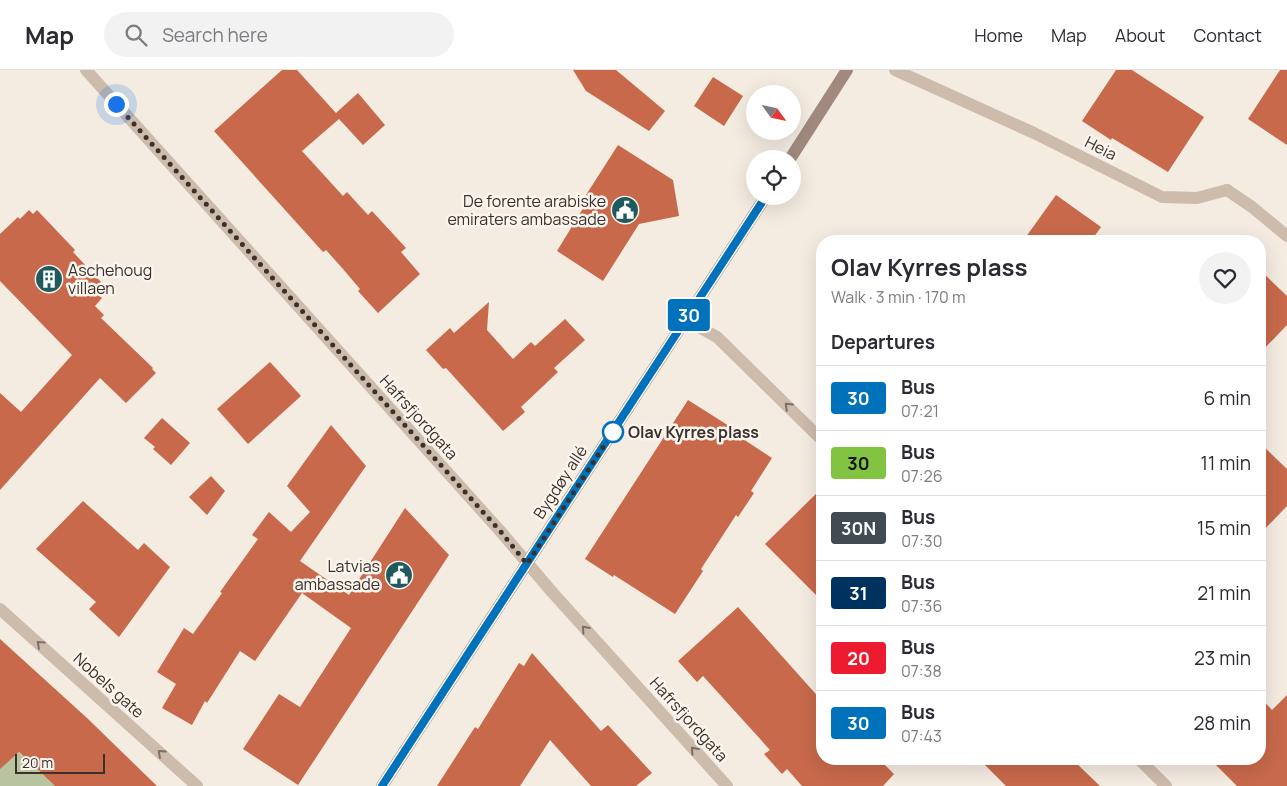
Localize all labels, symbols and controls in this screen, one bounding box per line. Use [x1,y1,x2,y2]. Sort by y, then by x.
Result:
search box [104,12,454,57]
text: Map [25,18,74,51]
icon: search [122,21,150,49]
text: Search here [162,22,268,48]
text: Home [974,23,1023,47]
text: Map [1051,23,1087,47]
text: About [1115,23,1165,47]
text: Contact [1193,23,1262,47]
north arrow [746,85,801,140]
map controls [746,85,801,205]
your location [104,92,129,117]
street label: Heia [1081,131,1121,165]
button: locate [746,150,801,205]
place label: De forente arabiske emiraters ambassade [447,190,606,230]
public building icon: De forente arabiske emiraters ambassade [610,195,640,225]
text: Olav Kyrres plass [831,250,1028,283]
button: heart [1199,252,1251,304]
place label: Aschehoug villaen [68,259,152,299]
building icon: Aschehoug villaen [34,264,64,294]
text: Walk · 3 min · 170 m [831,286,966,308]
line badge: 30 [666,299,712,331]
text: 30 [678,303,700,327]
text: Departures [831,329,935,355]
street label: Hafrsfjordgata [375,370,463,464]
text: Bus [901,374,935,400]
text: 6 min [1204,385,1251,411]
text: 30 [847,386,870,410]
text: 07:21 [901,400,939,422]
one-way arrow [784,402,793,411]
marker: Olav Kyrres plass [602,421,624,443]
place label: Olav Kyrres plass [628,421,759,443]
text: Bus [901,439,935,465]
street label: Bygdøy allé [528,441,592,523]
text: 11 min [1201,450,1251,476]
text: 30 [847,451,870,475]
text: 07:26 [901,465,943,487]
text: Bus [901,504,935,530]
text: 15 min [1197,515,1251,541]
text: 30N [841,516,876,540]
text: 07:30 [901,530,942,552]
place label: Latvias ambassade [295,555,380,595]
public building icon: Latvias ambassade [384,560,414,590]
text: Bus [901,569,935,595]
text: 21 min [1197,580,1251,606]
text: 31 [849,581,868,605]
text: 07:36 [901,595,942,617]
one-way arrow [582,626,591,635]
text: Bus [901,634,935,660]
one-way arrow [36,641,45,650]
text: 23 min [1194,645,1251,671]
text: 20 [847,646,870,670]
street label: Nobels gate [69,647,149,723]
text: 07:38 [901,660,942,682]
street label: Hafrsfjordgata [645,672,733,766]
text: Bus [901,699,935,725]
text: 28 min [1194,710,1251,736]
text: 30 [847,711,870,735]
text: 07:43 [901,725,942,747]
one-way arrow [691,746,700,755]
one-way arrow [157,750,166,759]
scale bar [15,751,105,774]
text: 20 m [22,753,53,772]

